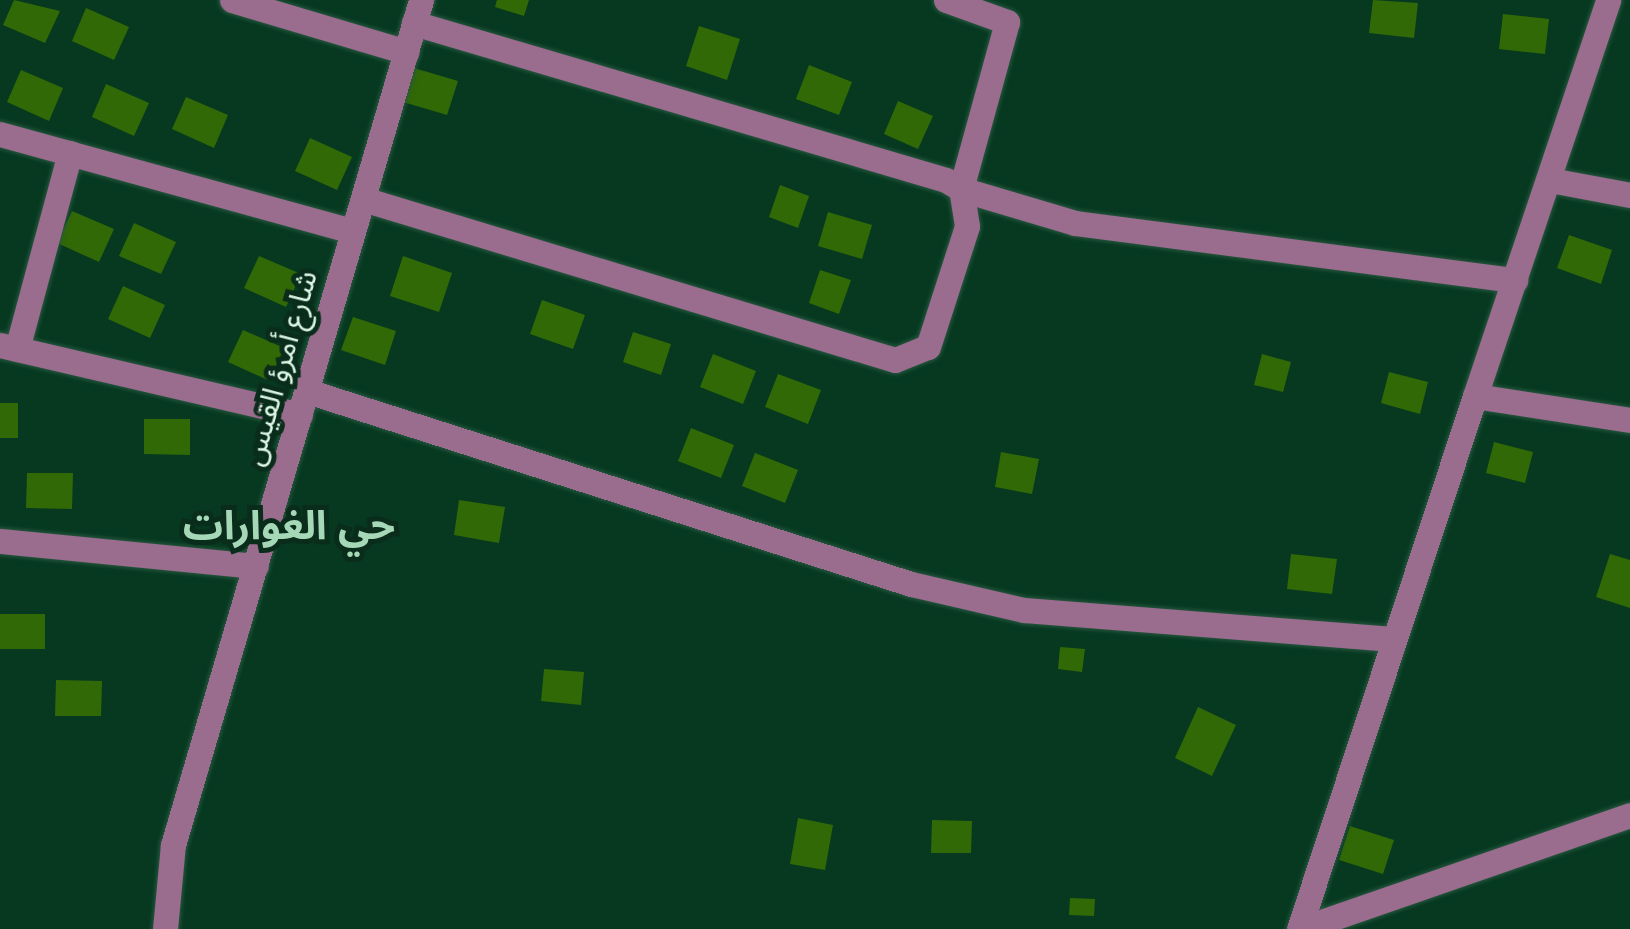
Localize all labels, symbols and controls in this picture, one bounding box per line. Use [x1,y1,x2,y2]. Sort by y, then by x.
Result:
street label: شارع أمرؤ القيس [235,266,325,470]
district label: حي الغوارات [183,501,395,549]

